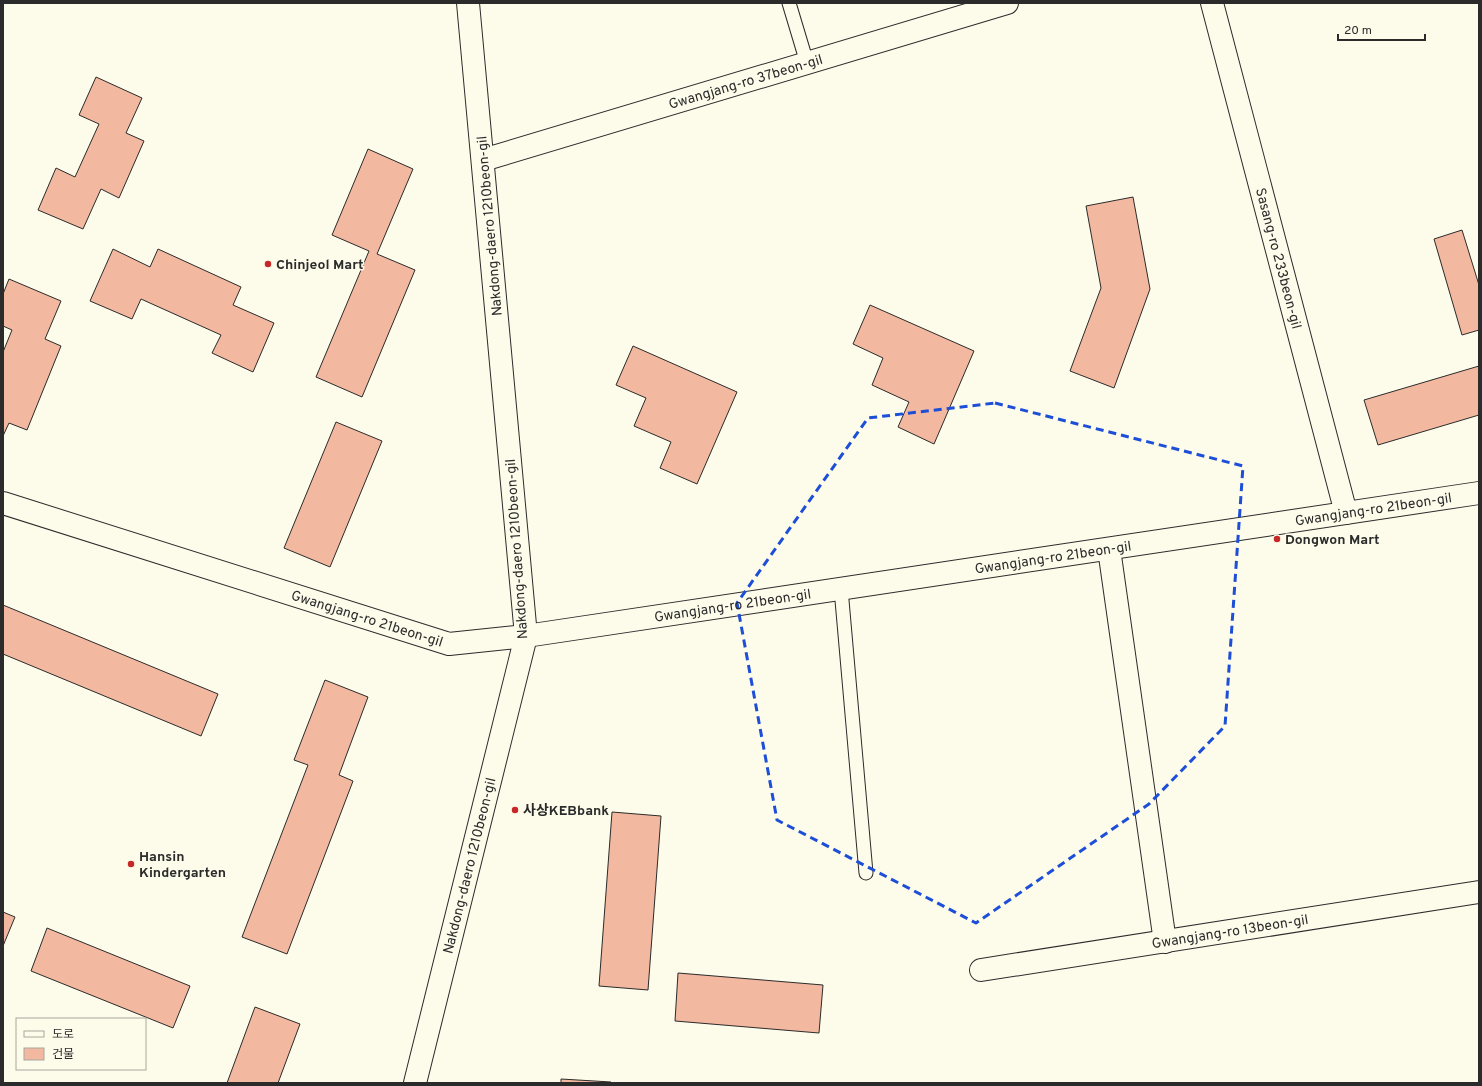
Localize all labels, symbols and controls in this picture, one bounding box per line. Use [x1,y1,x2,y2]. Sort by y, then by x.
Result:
scale bar [1338,16,1425,42]
text: 20 m [1344,23,1372,39]
street label: Gwangjang-ro 37beon-gil [667,52,825,114]
street label: Nakdong-daero 1210beon-gil [474,135,507,317]
street label: Sasang-ro 233beon-gil [1251,186,1304,331]
place label: Chinjeol Mart [276,257,364,274]
marker: Chinjeol Mart [263,259,273,269]
street label: Nakdong-daero 1210beon-gil [503,458,532,640]
street label: Gwangjang-ro 21beon-gil [1294,490,1453,530]
place label: Dongwon Mart [1285,532,1380,549]
marker: Dongwon Mart [1272,534,1282,544]
street label: Gwangjang-ro 21beon-gil [974,538,1133,579]
street label: Gwangjang-ro 21beon-gil [653,586,812,627]
street label: Gwangjang-ro 21beon-gil [289,588,445,652]
street label: Nakdong-daero 1210beon-gil [440,776,500,956]
place label: 사상KEBbank [523,803,609,820]
marker: 사상KEBbank [510,805,520,815]
place label: Hansin Kindergarten [139,849,226,882]
marker: Hansin Kindergarten [126,859,136,869]
street label: Gwangjang-ro 13beon-gil [1151,912,1310,953]
legend [16,1018,146,1070]
text: 도로 [52,1027,74,1043]
text: 건물 [52,1047,74,1063]

